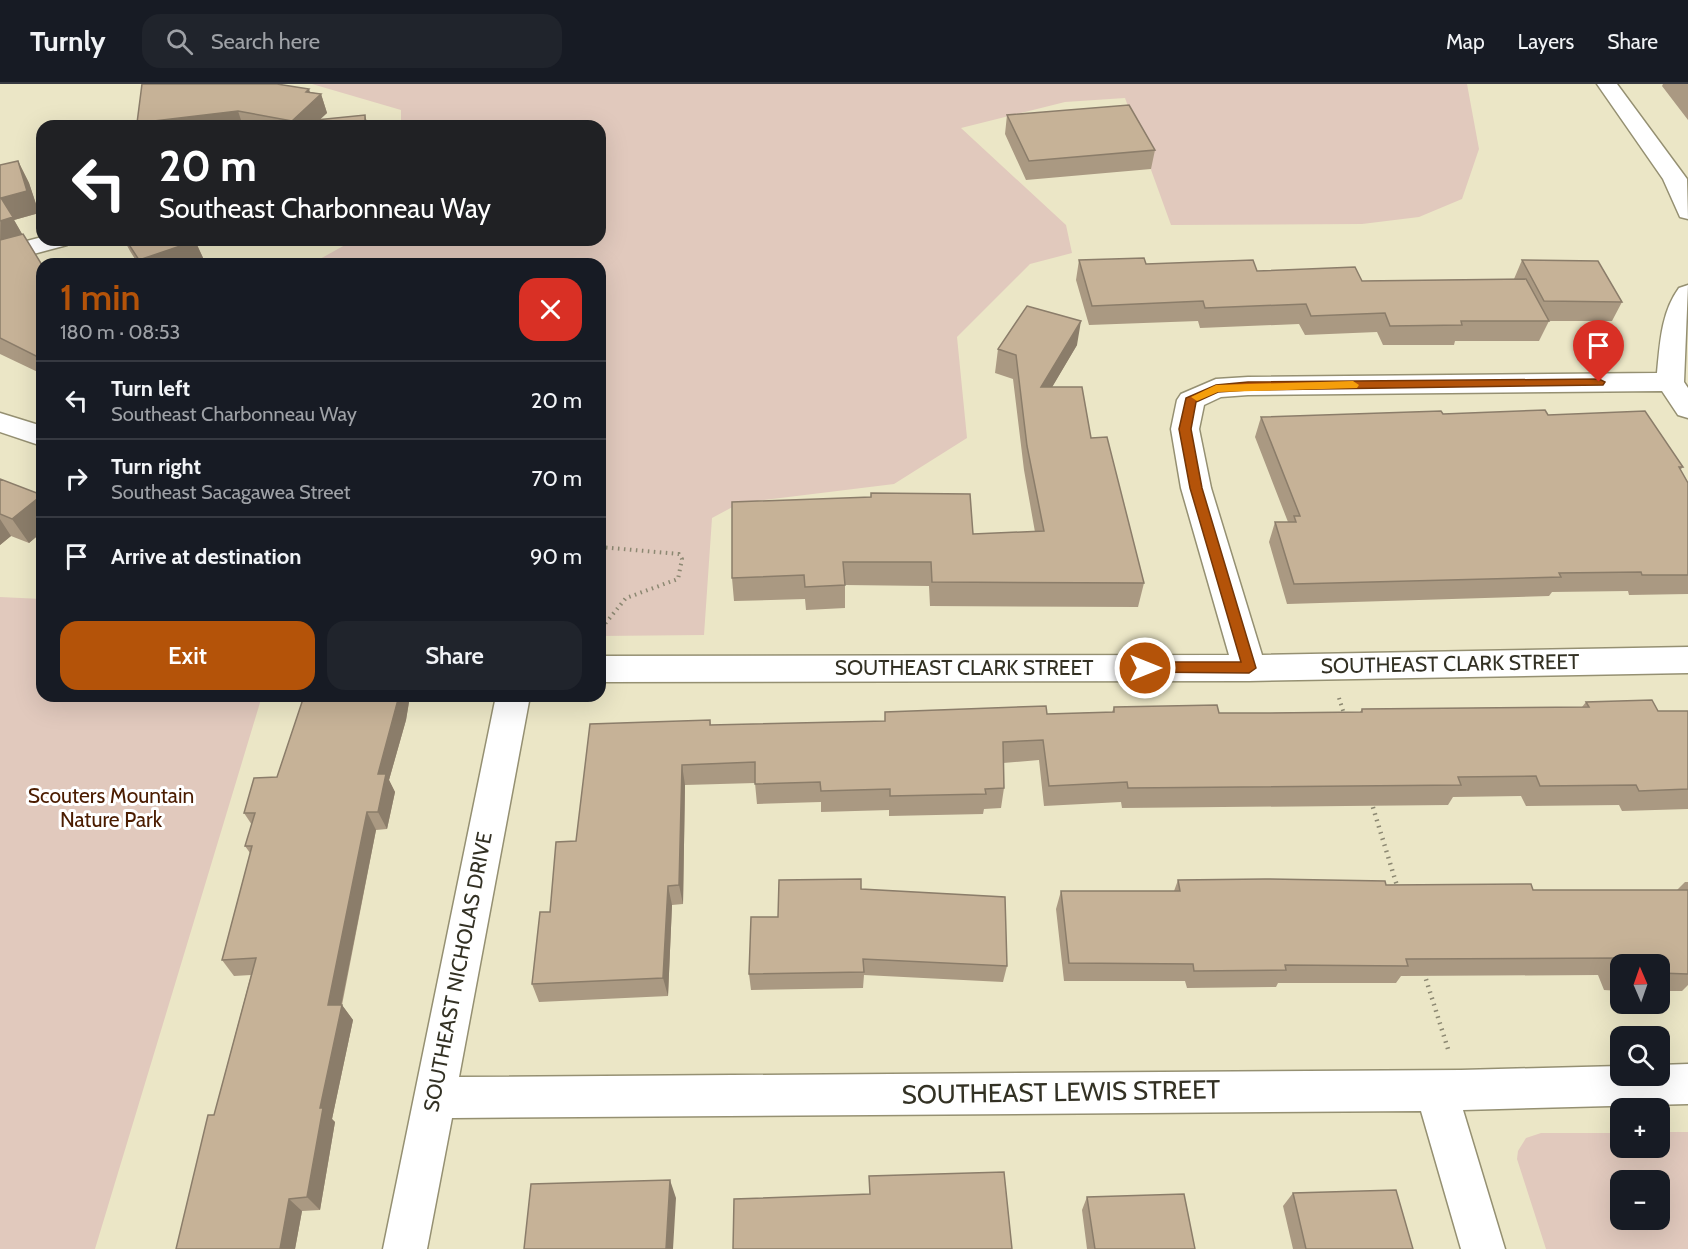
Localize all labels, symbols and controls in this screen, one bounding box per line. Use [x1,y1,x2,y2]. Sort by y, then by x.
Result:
search box [142,14,562,68]
text: Turnly [30,24,106,58]
icon: search [163,25,196,58]
text: Search here [211,28,320,55]
text: Map [1446,29,1485,54]
text: Layers [1518,29,1574,54]
text: Share [1607,29,1658,54]
text: 20 m [159,140,257,192]
icon: left [60,144,138,222]
text: Southeast Charbonneau Way [159,192,491,225]
text: 1 min [60,275,140,319]
button: close [519,278,582,341]
text: 180 m · 08:53 [60,320,180,344]
pin [1573,320,1624,382]
icon: arrive [1582,329,1615,362]
text: Turn left [111,375,190,402]
icon: left [60,384,93,417]
text: 20 m [531,387,582,414]
text: Southeast Charbonneau Way [111,402,357,426]
text: Turn right [111,453,201,480]
icon: right [60,462,93,495]
text: 70 m [532,465,582,492]
text: Southeast Sacagawea Street [111,480,351,504]
icon: arrive [60,540,93,573]
text: Arrive at destination [111,543,301,570]
text: 90 m [530,543,582,570]
button: Exit [60,621,315,690]
button: Share [327,621,582,690]
position arrow [1113,636,1177,700]
street label: SOUTHEAST CLARK STREET [1320,649,1580,678]
street label: SOUTHEAST CLARK STREET [835,655,1093,680]
park label: Scouters Mountain Nature Park [28,783,194,832]
street label: SOUTHEAST NICHOLAS DRIVE [418,830,497,1114]
north arrow [1610,954,1670,1014]
map controls [1610,954,1670,1230]
button: search [1610,1026,1670,1086]
street label: SOUTHEAST LEWIS STREET [901,1073,1221,1111]
button: + [1610,1098,1670,1158]
button: − [1610,1170,1670,1230]

